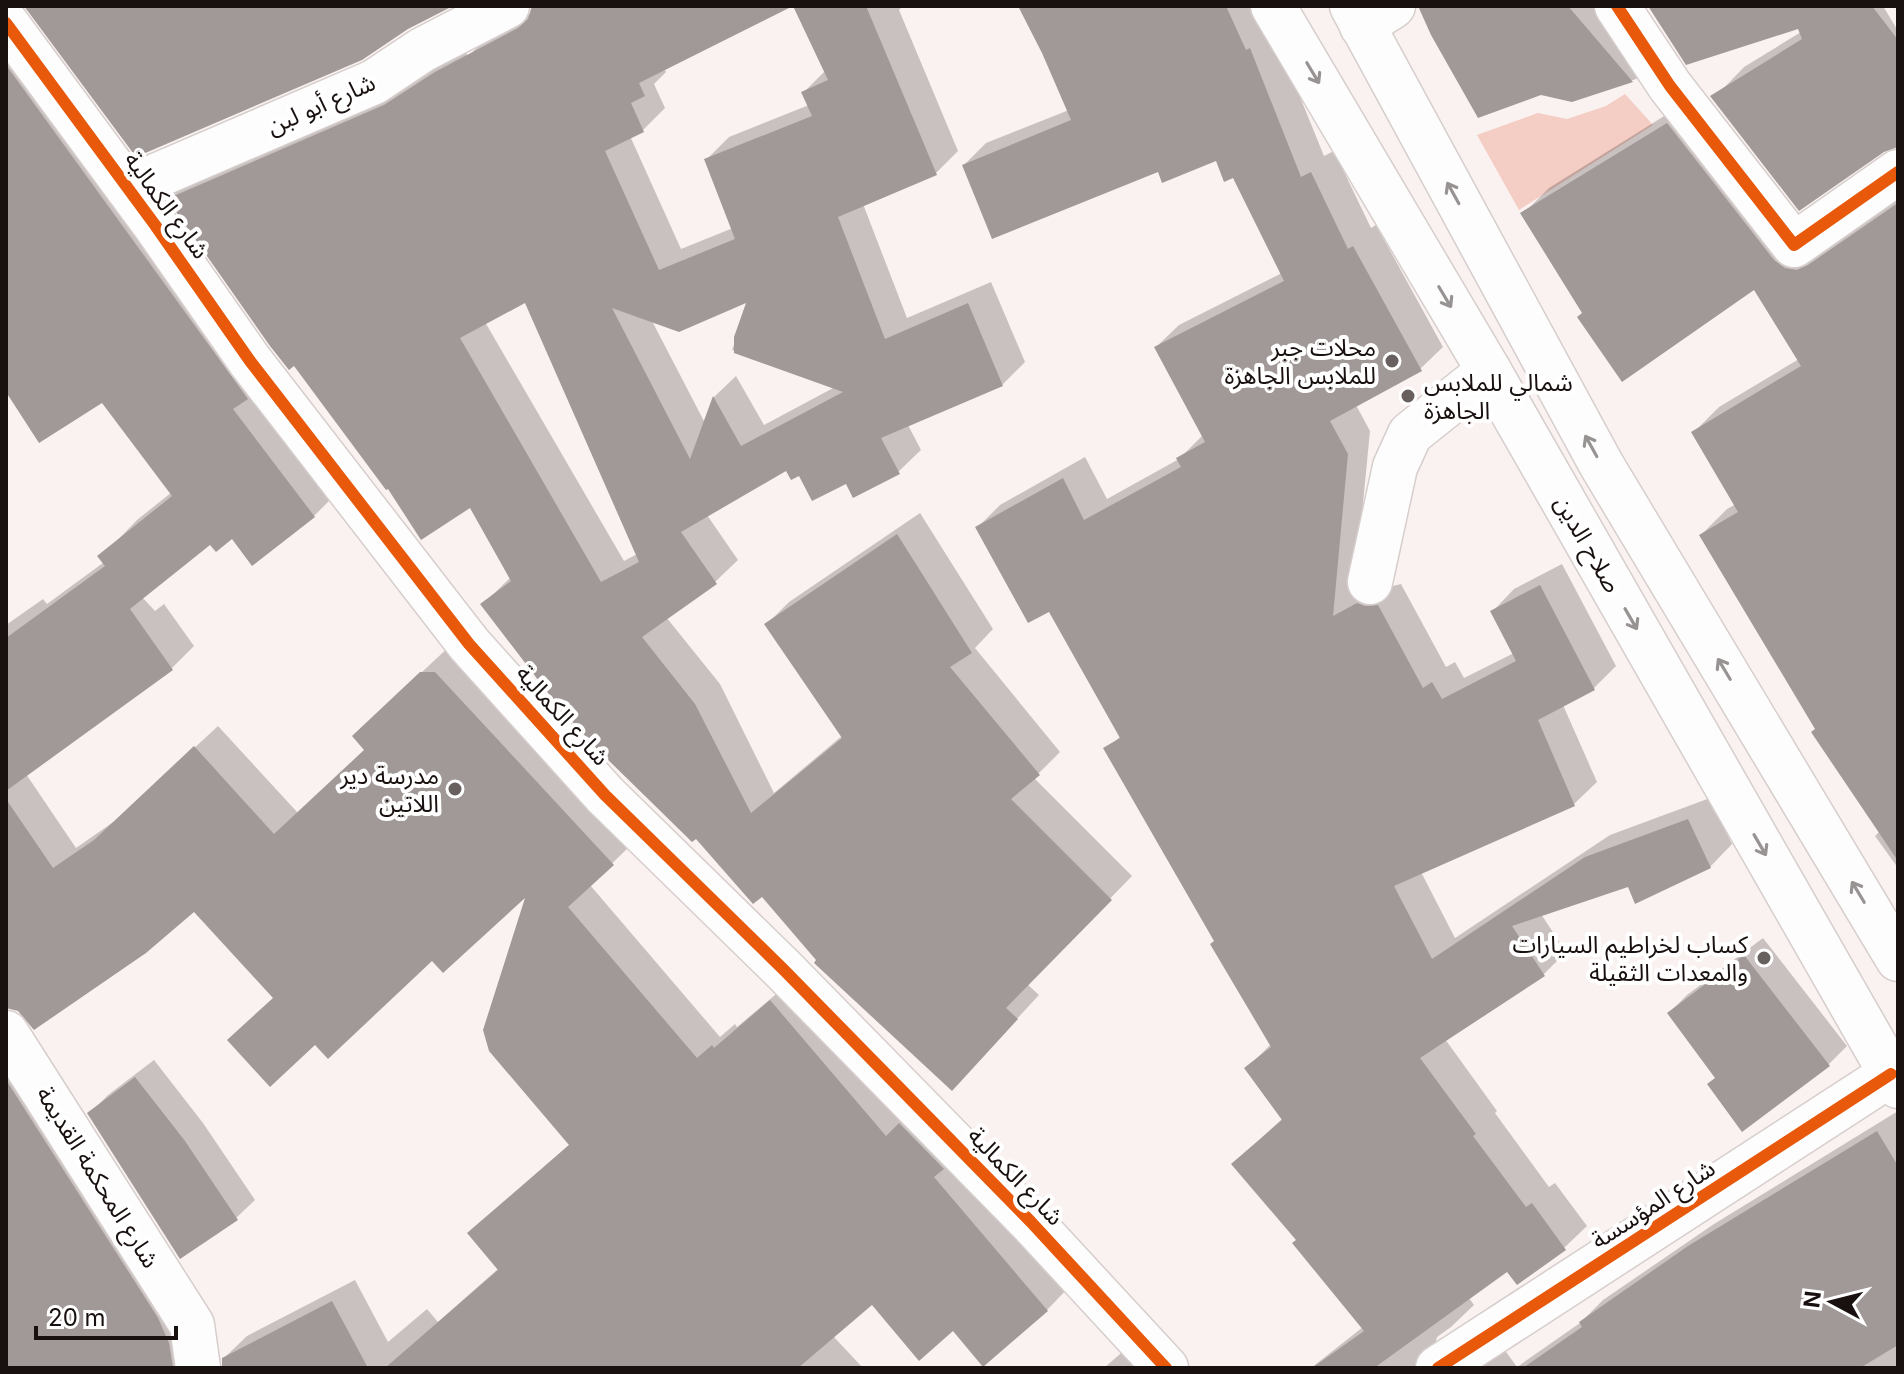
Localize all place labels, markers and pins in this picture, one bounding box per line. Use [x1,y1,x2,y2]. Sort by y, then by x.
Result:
place label: محلات جبر للملابس الجاهزة [1224,333,1376,390]
marker: محلات جبر للملابس الجاهزة [1383,352,1401,370]
place label: شمالي للملابس الجاهزة [1424,368,1573,425]
marker: شمالي للملابس الجاهزة [1399,387,1417,405]
place label: مدرسة دير اللاتين [339,761,439,818]
marker: مدرسة دير اللاتين [446,780,464,798]
place label: كساب لخراطيم السيارات والمعدات الثقيلة [1513,930,1749,987]
marker: كساب لخراطيم السيارات والمعدات الثقيلة [1755,949,1773,967]

